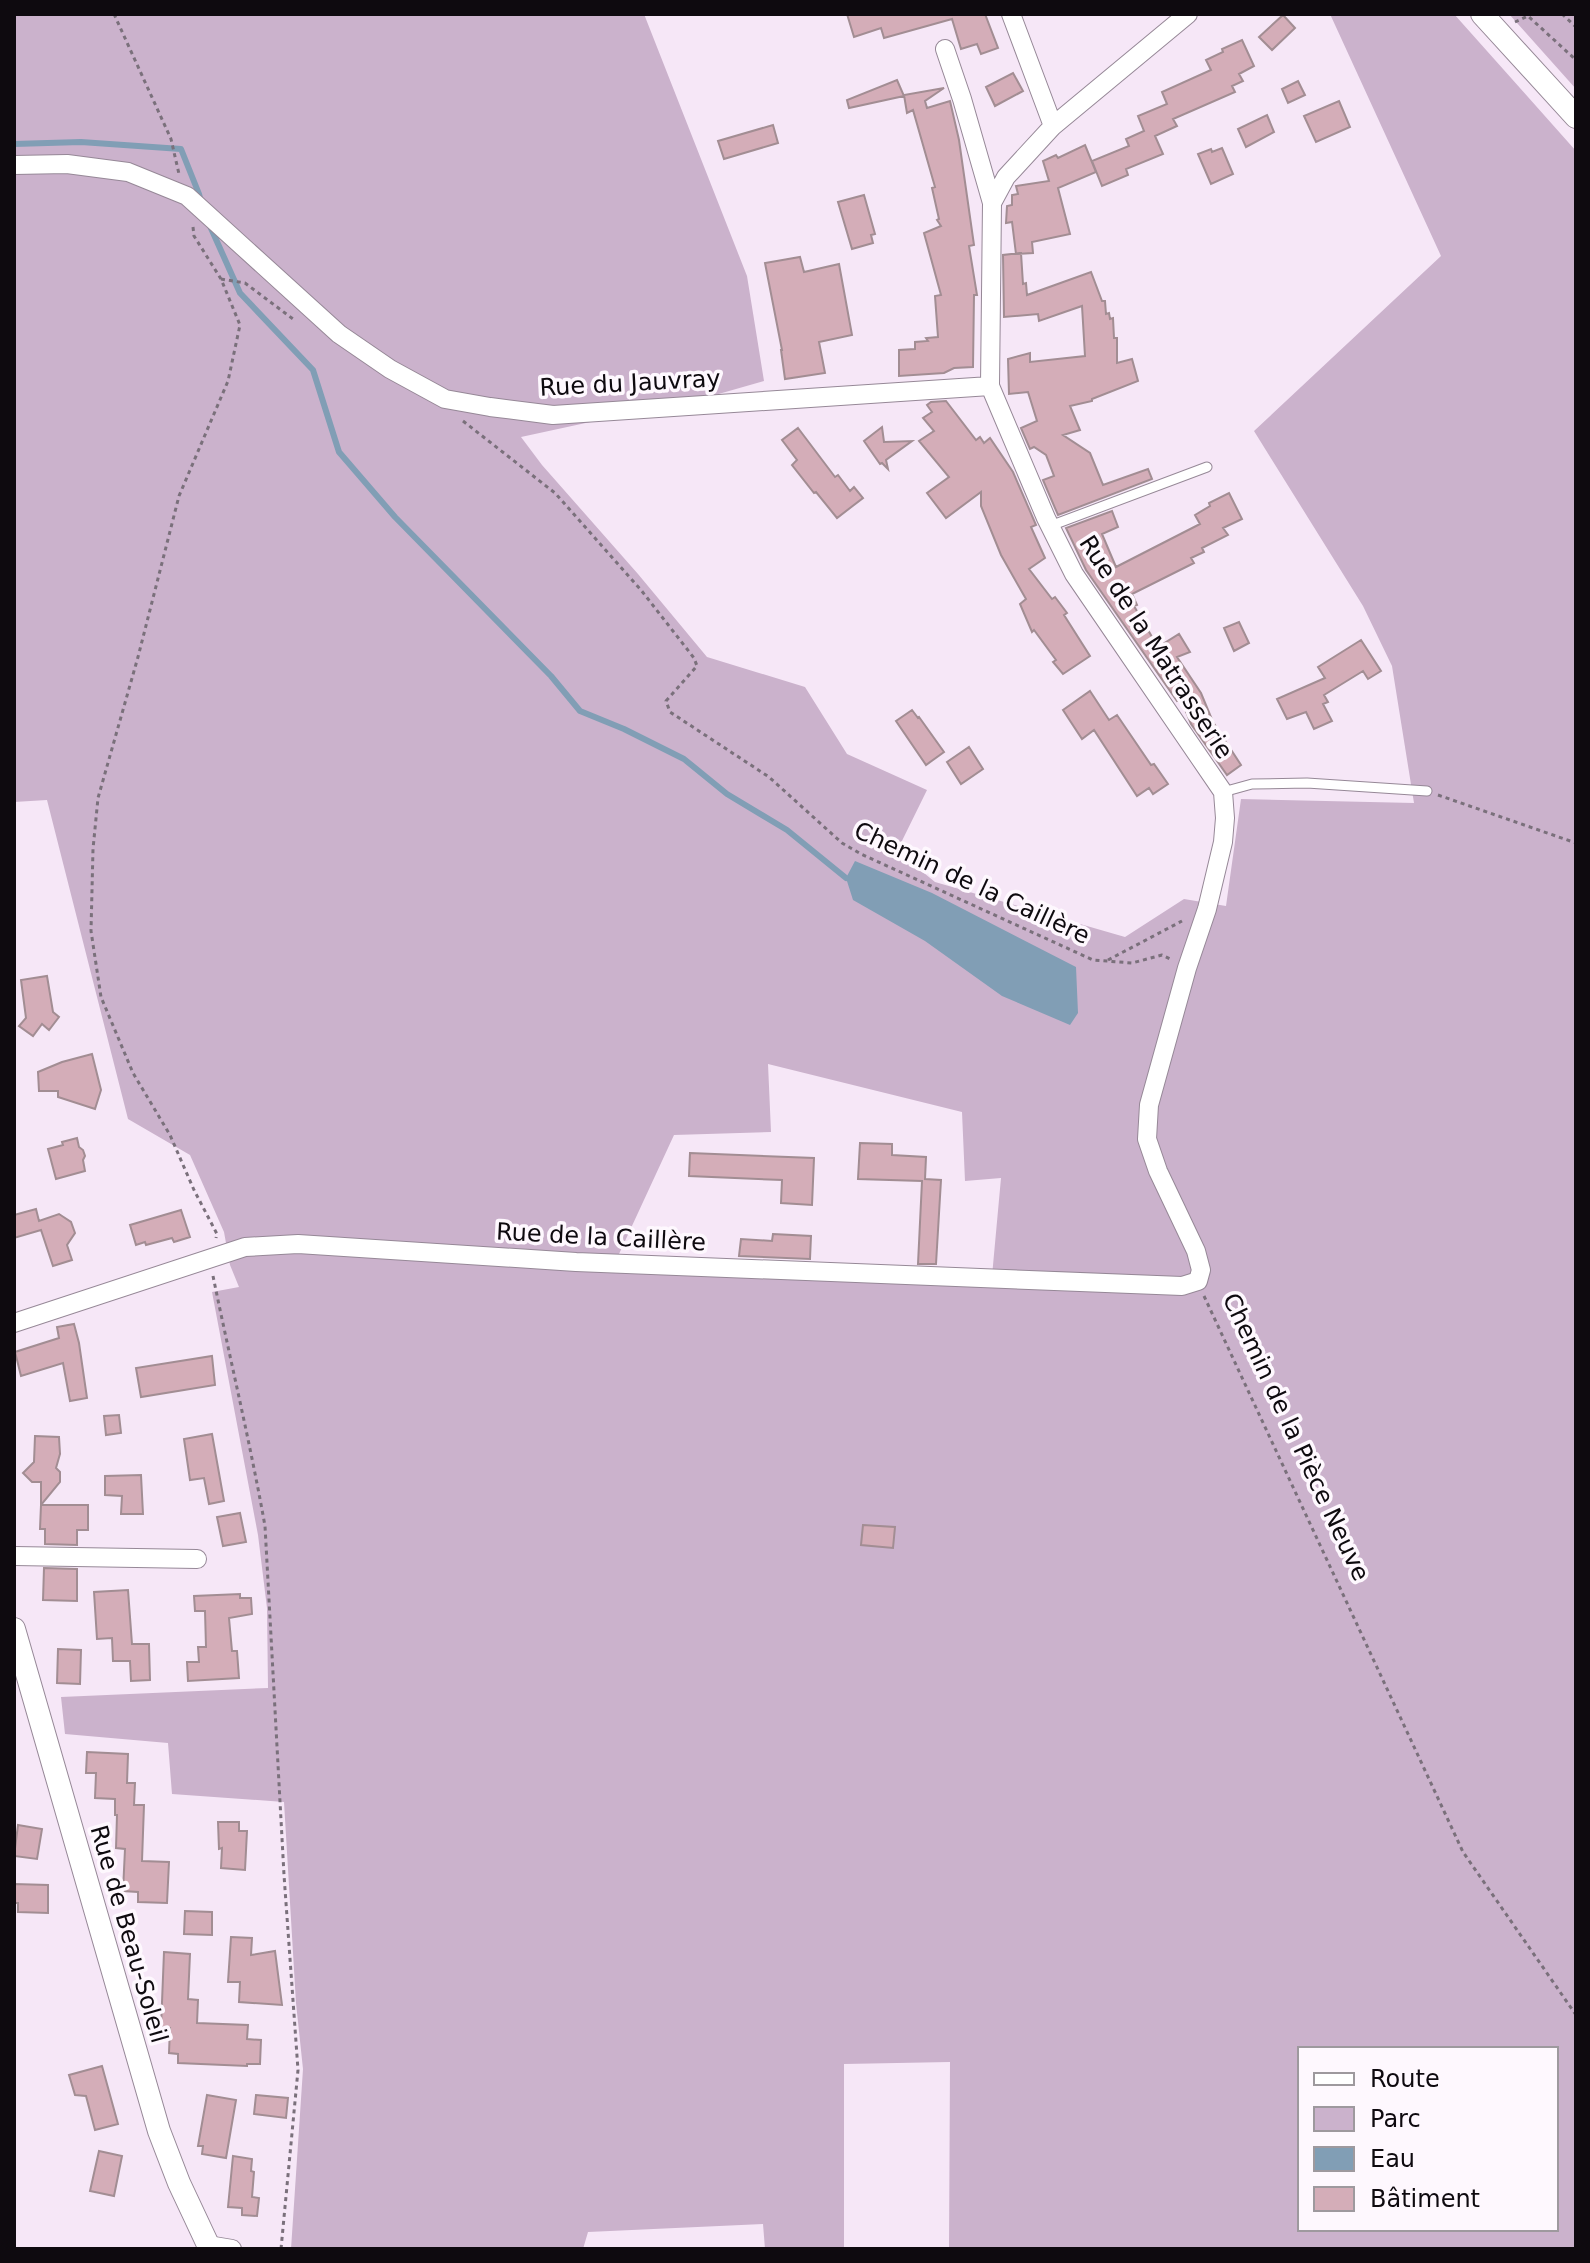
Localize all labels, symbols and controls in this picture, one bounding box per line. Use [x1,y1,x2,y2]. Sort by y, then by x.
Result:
street label: Rue du Jauvray [539,364,721,402]
street label: Rue de la Matrasserie [1073,530,1239,764]
street label: Chemin de la Caillère [850,816,1094,950]
street label: Rue de la Caillère [495,1218,707,1256]
street label: Chemin de la Pièce Neuve [1217,1289,1375,1585]
street label: Rue de Beau-Soleil [84,1822,174,2046]
legend [1298,2047,1558,2231]
text: Route [1370,2065,1440,2093]
text: Parc [1370,2105,1421,2133]
text: Eau [1370,2145,1415,2173]
text: Bâtiment [1370,2185,1480,2213]

